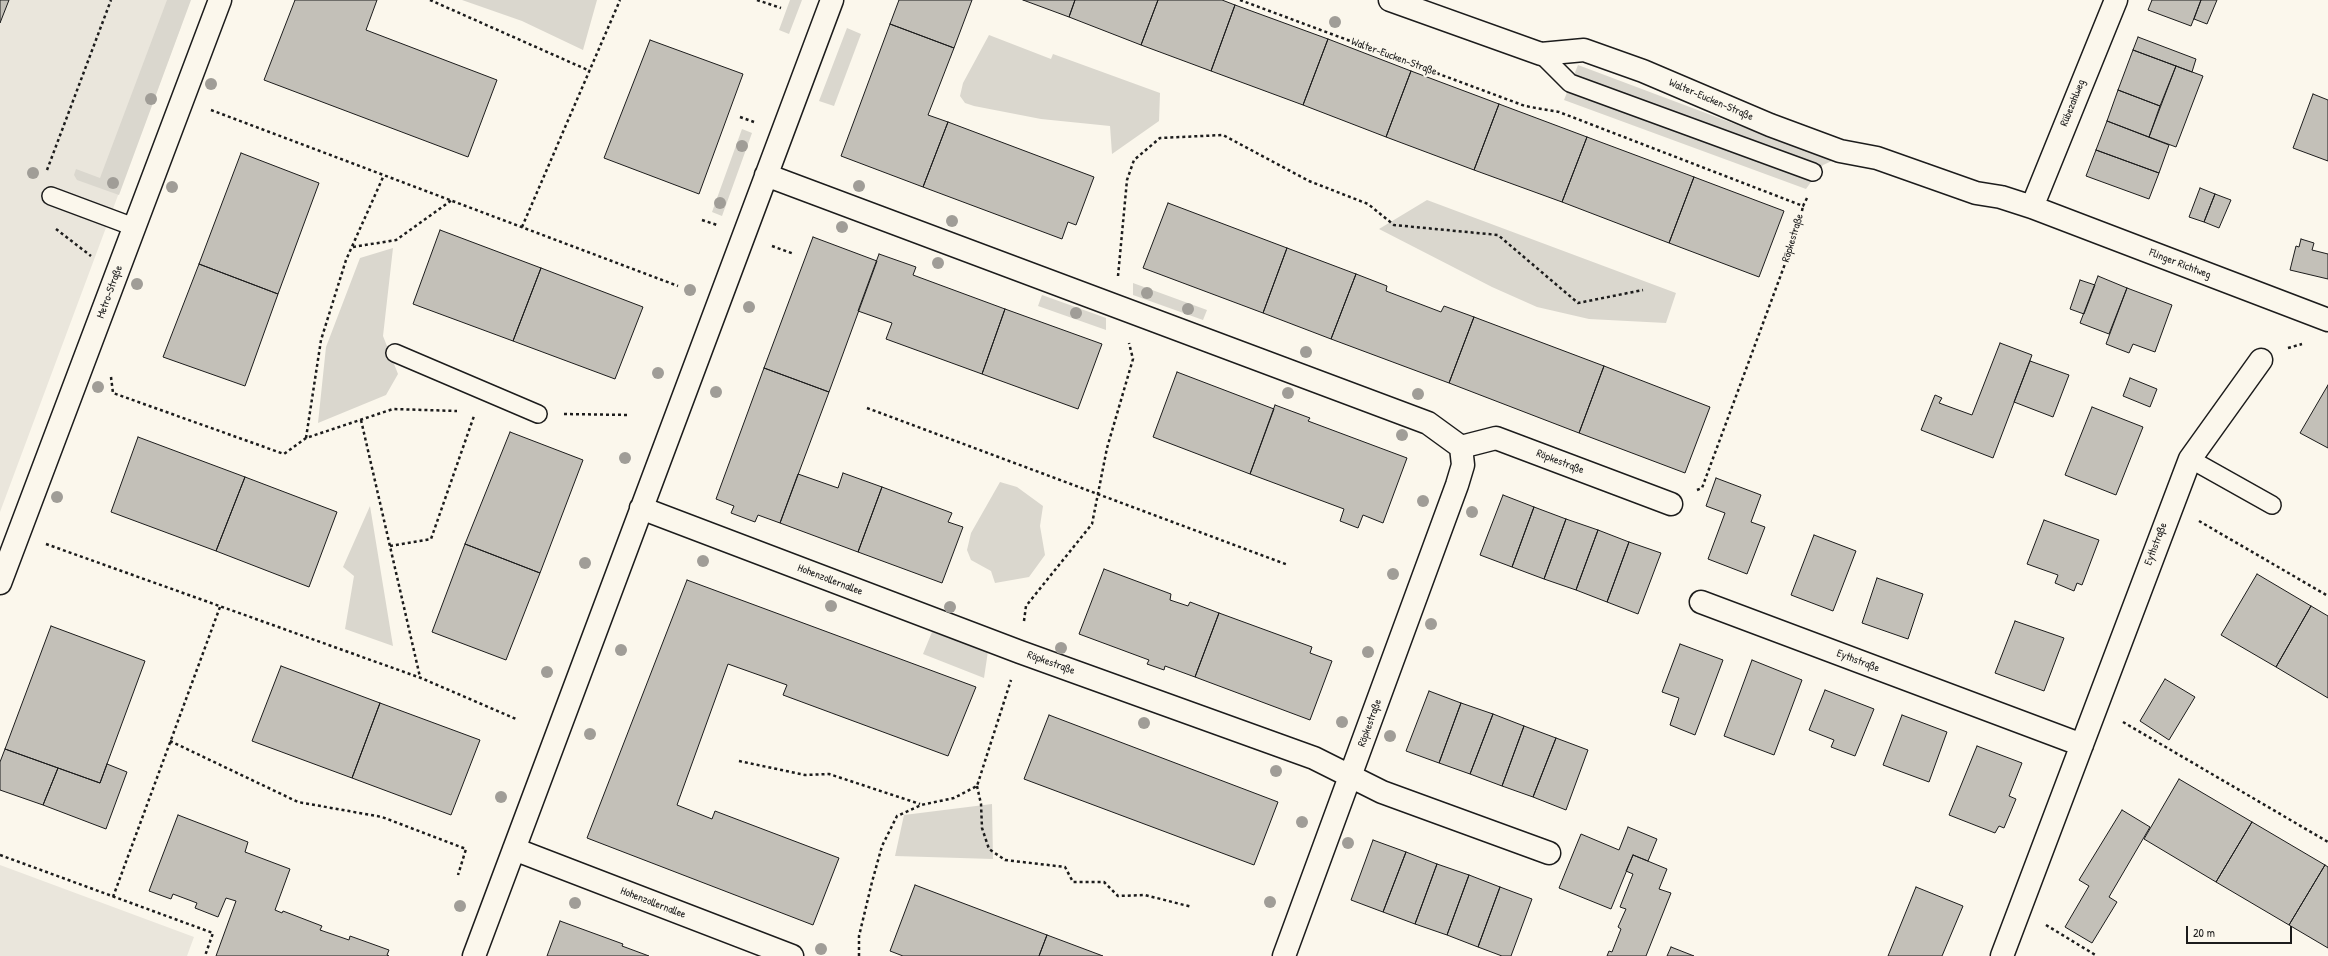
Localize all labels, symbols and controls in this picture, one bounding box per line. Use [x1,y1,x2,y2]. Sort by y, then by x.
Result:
street label: Walter-Eucken-Straße [1349,35,1439,79]
street label: Walter-Eucken-Straße [1667,76,1755,124]
street label: Rübezahlweg [2058,78,2088,128]
street label: Röpkestraße [1779,212,1807,264]
street label: Flinger Richtweg [2147,246,2213,282]
street label: Metro-Straße [94,264,126,320]
street label: Röpkestraße [1534,447,1586,477]
street label: Eythstraße [2142,521,2170,567]
street label: Hohenzollernallee [796,562,864,598]
street label: Eythstraße [1835,647,1881,675]
street label: Röpkestraße [1025,648,1077,678]
street label: Röpkestraße [1355,697,1385,749]
street label: Hohenzollernallee [619,885,687,921]
scale bar [2188,918,2294,944]
text: 20 m [2193,924,2215,941]

